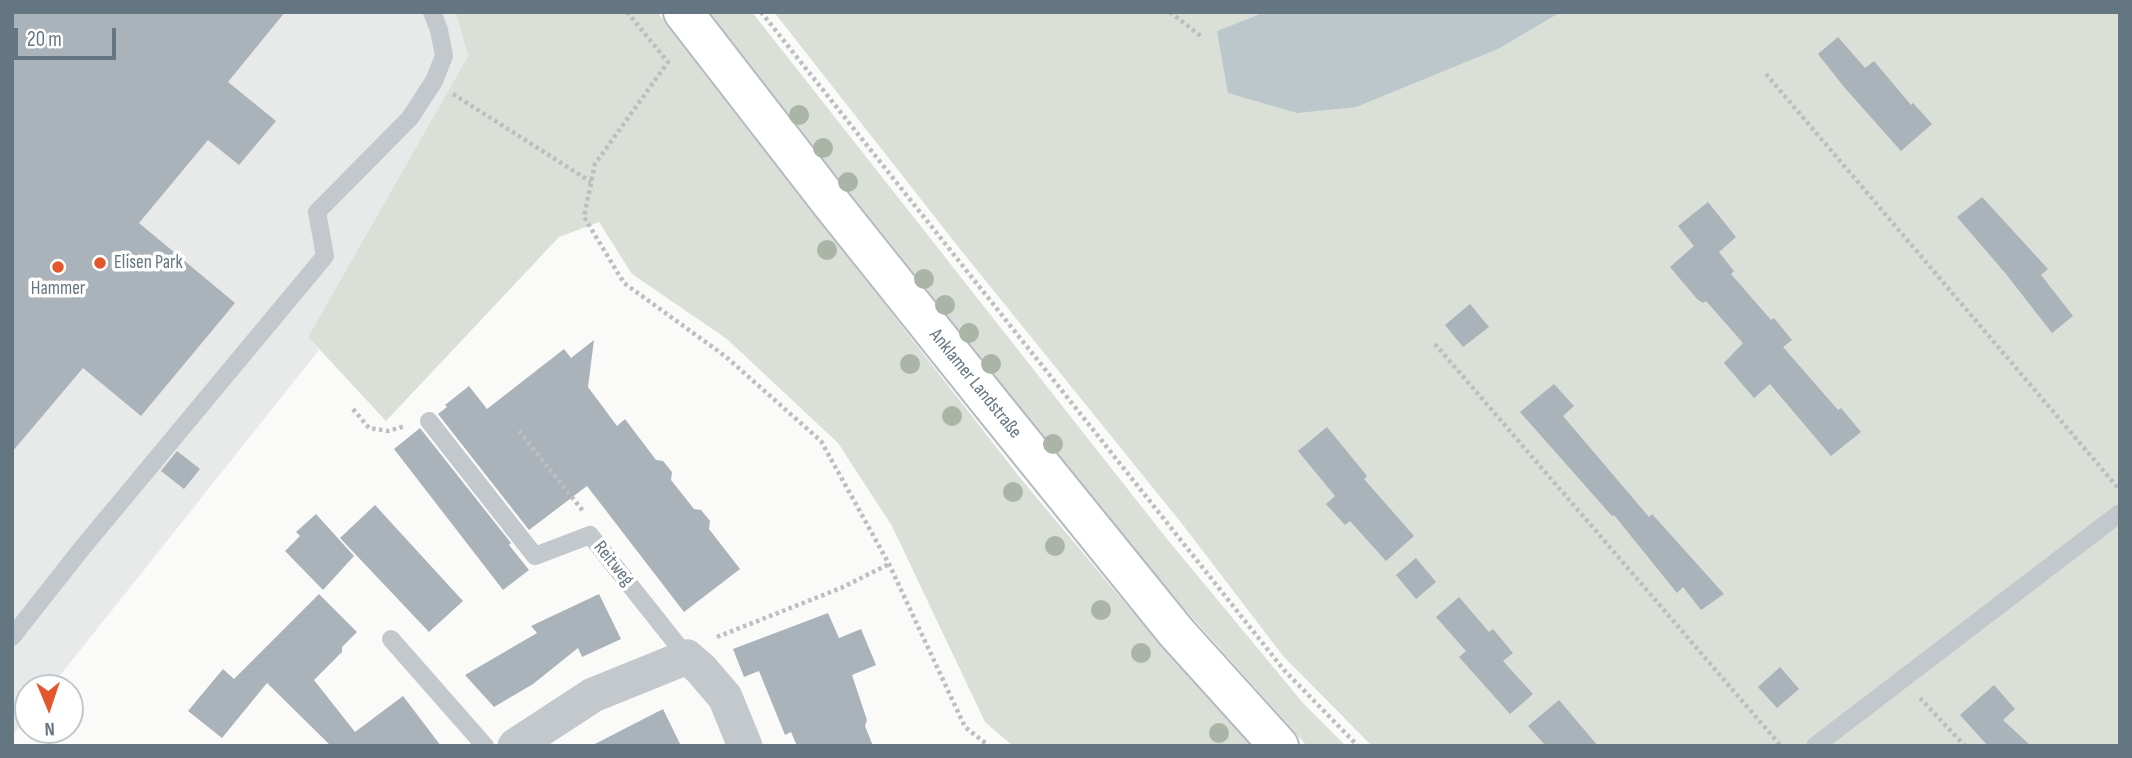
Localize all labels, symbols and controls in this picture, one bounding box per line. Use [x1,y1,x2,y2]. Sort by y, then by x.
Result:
scale bar [18,14,119,58]
text: 20 m [27,27,62,52]
place label: Elisen Park [114,252,183,274]
marker: Elisen Park [92,255,108,271]
marker: Hammer [50,259,66,275]
place label: Hammer [31,278,85,300]
street label: Anklamer Landstraße [924,325,1026,443]
street label: Reitweg [588,537,638,591]
north arrow [14,674,84,744]
text: N [44,717,55,740]

